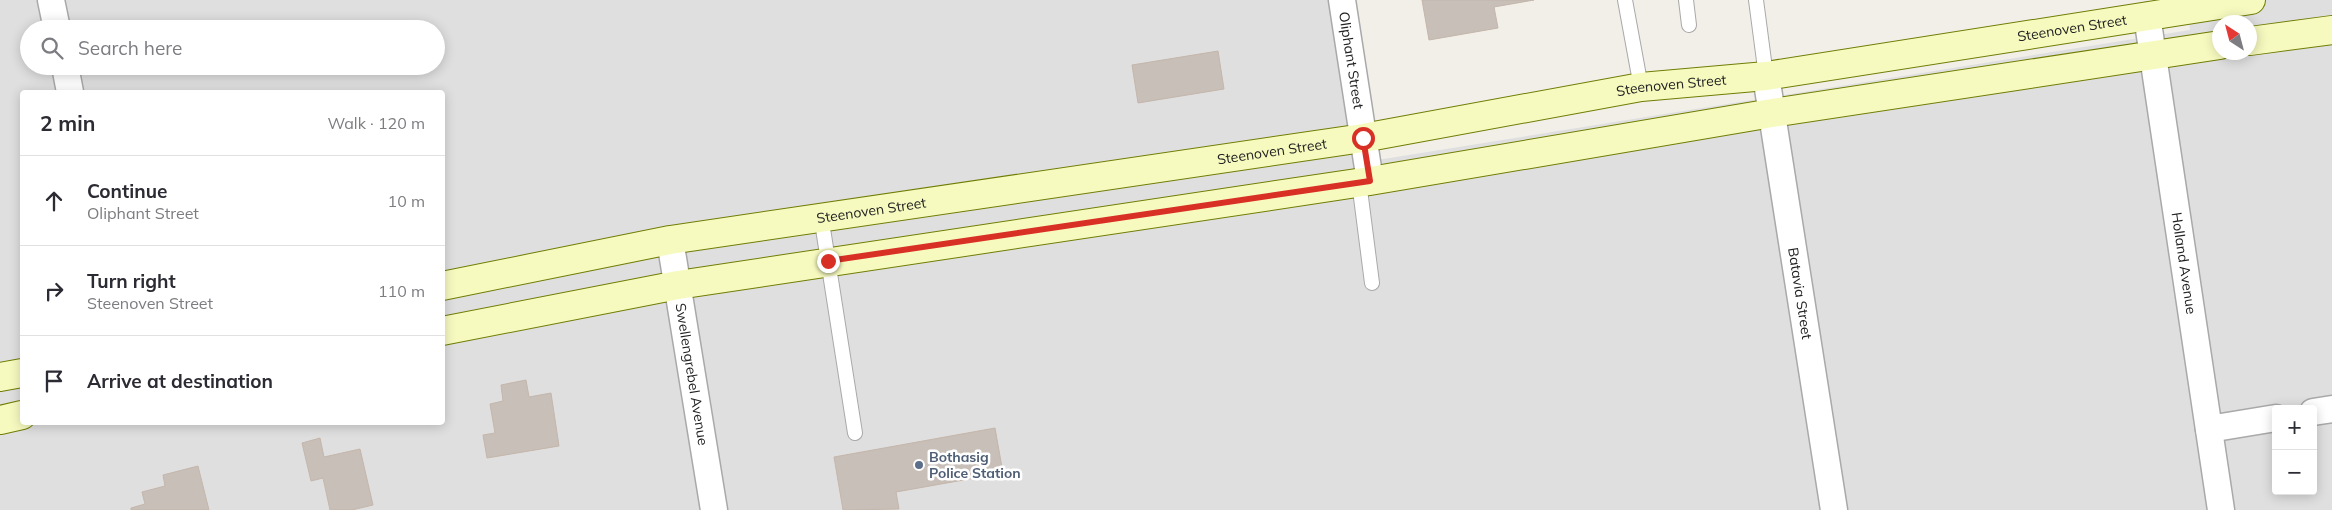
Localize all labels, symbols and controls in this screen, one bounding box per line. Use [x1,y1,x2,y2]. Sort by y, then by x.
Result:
street label: Oliphant Street [1335,10,1368,110]
street label: Steenoven Street [2016,11,2128,45]
north arrow [2212,15,2257,60]
search box [20,20,445,75]
icon: search [38,34,66,62]
text: Search here [78,36,182,60]
street label: Steenoven Street [1615,71,1727,100]
text: 2 min [40,110,95,136]
text: Walk · 120 m [327,113,425,133]
route start [1352,127,1375,150]
street label: Steenoven Street [1216,134,1328,168]
text: Continue [87,179,167,203]
icon: ahead [40,187,68,215]
text: 10 m [388,191,425,211]
street label: Steenoven Street [815,193,927,227]
text: Oliphant Street [87,203,199,223]
street label: Holland Avenue [2168,211,2201,315]
street label: Batavia Street [1784,246,1816,341]
route end [817,250,840,273]
text: Turn right [87,269,176,293]
icon: right [40,277,68,305]
text: 110 m [378,281,425,301]
text: Steenoven Street [87,293,213,313]
street label: Swellengrebel Avenue [671,302,712,447]
icon: arrive [40,367,68,395]
text: Arrive at destination [87,369,273,393]
map controls [2272,405,2317,495]
button: + [2272,405,2317,450]
place label: Bothasig Police Station [929,448,1021,482]
button: − [2272,450,2317,495]
marker: Bothasig Police Station [913,459,925,471]

